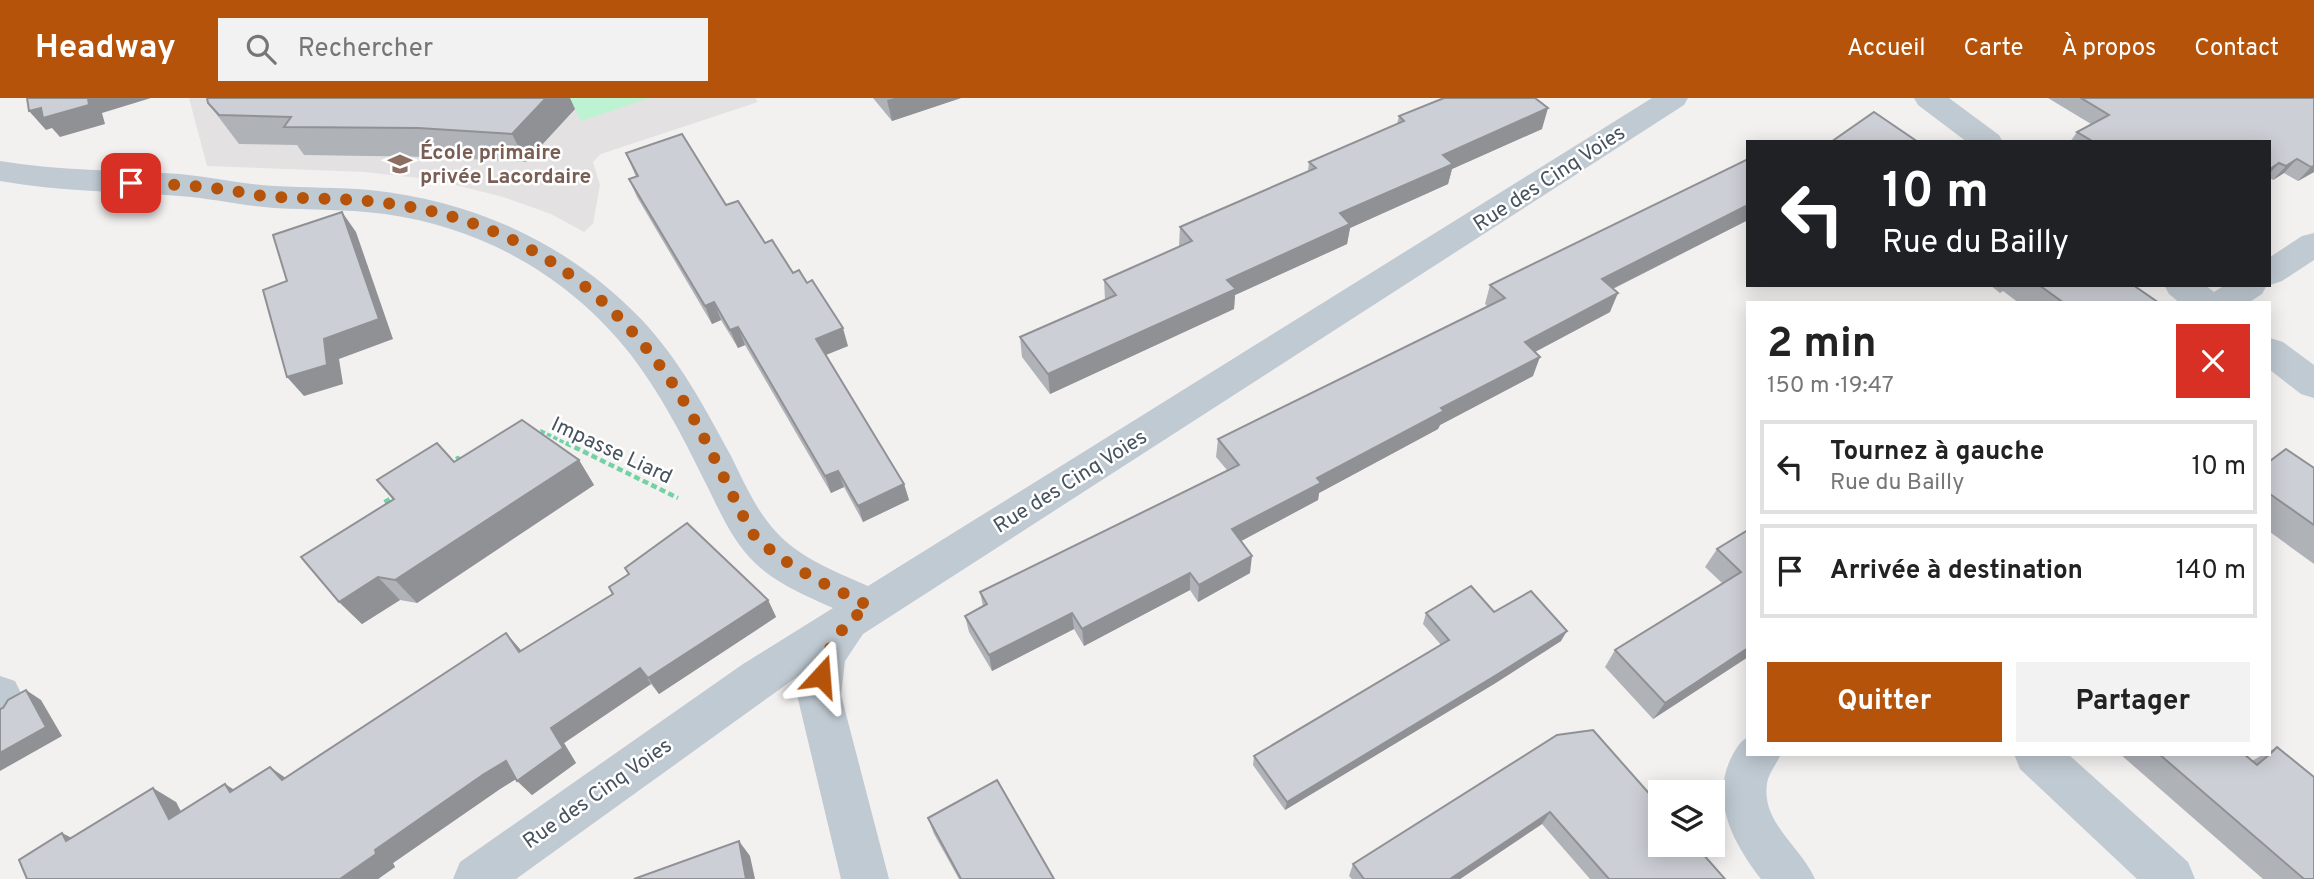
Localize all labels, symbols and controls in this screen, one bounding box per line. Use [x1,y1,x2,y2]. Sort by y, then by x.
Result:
search box [218,18,708,81]
text: Headway [35,28,176,70]
icon: search [242,30,280,68]
text: Rechercher [298,33,433,66]
text: Accueil [1847,34,1926,64]
text: Carte [1964,34,2023,64]
text: À propos [2061,34,2156,64]
text: Contact [2194,34,2279,64]
street label: Rue des Cinq Voies [1469,120,1631,238]
place label: École primaire privée Lacordaire [420,139,591,191]
school or university icon: École primaire privée Lacordaire [386,150,414,178]
pin [101,153,161,213]
text: 10 m [1882,163,1989,225]
icon: arrive [112,164,150,202]
icon: left [1767,168,1858,259]
text: Rue du Bailly [1882,224,2069,264]
text: 2 min [1767,319,1877,372]
button: close [2176,324,2250,398]
text: 150 m · 19:47 [1767,372,1894,401]
street label: Impasse Liard [546,411,676,491]
street label: Rue des Cinq Voies [989,424,1153,540]
text: Tournez à gauche [1830,436,2044,469]
icon: left [1771,448,1809,486]
text: 10 m [2191,451,2246,484]
text: Rue du Bailly [1830,469,1964,498]
icon: arrive [1771,552,1809,590]
text: Arrivée à destination [1830,555,2083,588]
text: 140 m [2176,555,2246,588]
position arrow [784,639,858,713]
button: Quitter [1767,662,2002,742]
button: Partager [2016,662,2250,742]
street label: Rue des Cinq Voies [518,733,678,856]
map controls [1648,780,1725,857]
button: layers [1648,780,1725,857]

